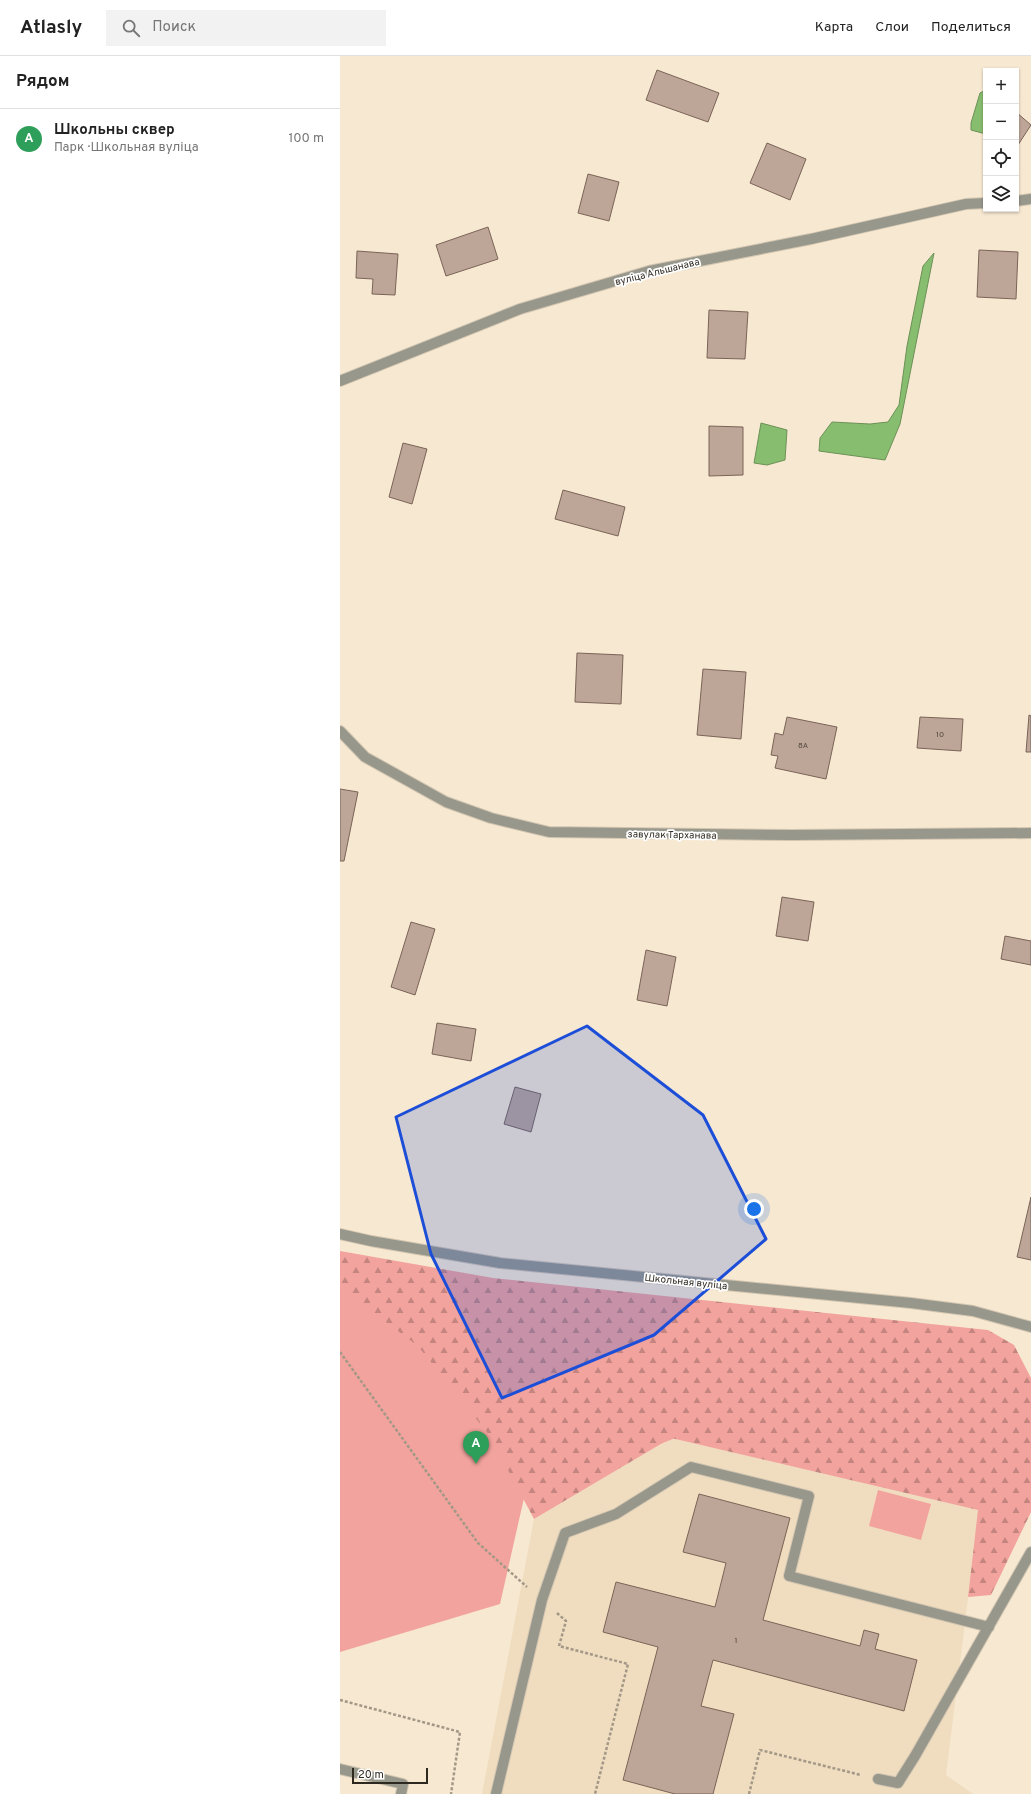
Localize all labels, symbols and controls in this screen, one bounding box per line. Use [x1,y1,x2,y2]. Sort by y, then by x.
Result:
search box [106,10,386,46]
text: Atlasly [20,16,82,40]
icon: search [120,17,142,39]
text: Поиск [152,18,196,37]
text: Карта [815,19,853,36]
text: Слои [875,19,909,36]
text: Поделиться [931,19,1011,36]
map controls [983,68,1019,212]
button: + [983,68,1019,104]
text: Рядом [16,71,69,93]
button: − [983,104,1019,140]
text: Школьны сквер [54,121,175,140]
text: A [24,131,34,147]
text: 100 m [288,131,324,147]
text: Парк · Школьная вуліца [54,140,199,156]
button: locate [983,140,1019,176]
button: layers [983,176,1019,212]
street label: вуліца Альшанава [614,256,701,289]
house number: 10 [936,730,944,740]
house number: 8А [798,741,809,751]
street label: завулак Тарханава [627,828,717,843]
your location [744,1199,764,1219]
street label: Школьная вуліца [644,1272,728,1293]
pin: A [463,1431,489,1464]
house number: 1 [735,1636,737,1646]
scale bar [352,1766,428,1785]
text: 20 m [358,1768,384,1782]

